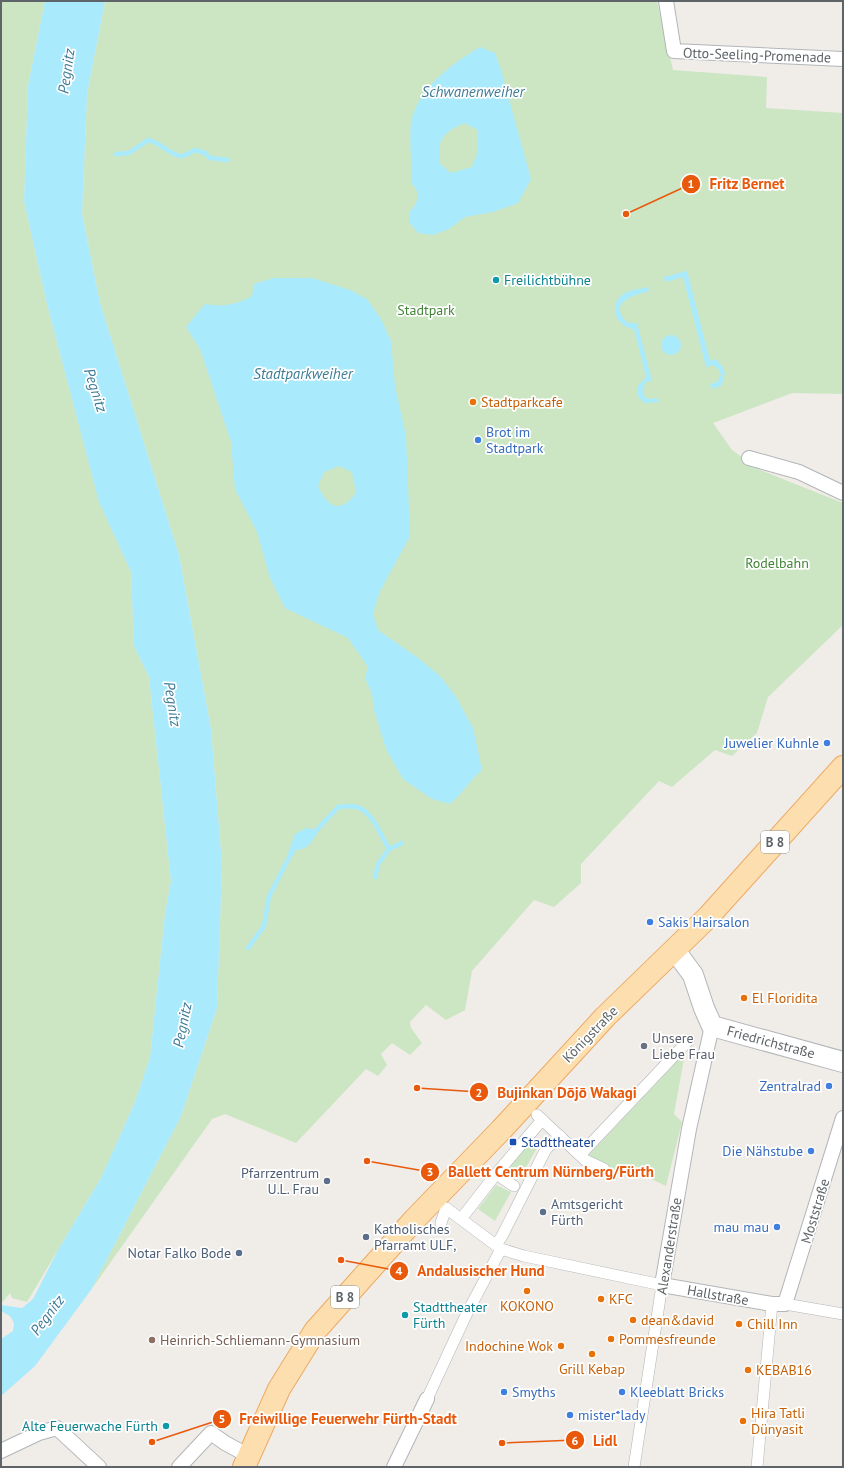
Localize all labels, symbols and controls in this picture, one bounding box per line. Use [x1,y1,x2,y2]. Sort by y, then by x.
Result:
street label: Otto-Seeling-Promenade [683,43,831,67]
water label: Pegnitz [53,47,79,95]
water label: Schwanenweiher [422,82,526,101]
callout: Fritz Bernet [681,171,793,198]
text: Fritz Bernet [709,174,785,193]
text: 1 [688,176,694,191]
place label: Freilichtbühne [504,271,591,289]
marker: Freilichtbühne [491,275,501,285]
park label: Stadtpark [397,301,455,319]
water label: Stadtparkweiher [253,364,354,383]
water label: Pegnitz [80,366,112,415]
place label: Stadtparkcafe [481,393,563,411]
marker: Stadtparkcafe [468,397,478,407]
place label: Brot im Stadtpark [486,423,544,457]
marker: Brot im Stadtpark [473,435,483,445]
park label: Rodelbahn [745,554,809,572]
water label: Pegnitz [160,680,186,728]
place label: Juwelier Kuhnle [723,734,819,752]
marker: Juwelier Kuhnle [822,738,832,748]
road number: B 8 [761,831,789,853]
place label: Sakis Hairsalon [658,913,749,931]
marker: Sakis Hairsalon [645,917,655,927]
place label: El Floridita [752,989,818,1007]
marker: El Floridita [739,993,749,1003]
water label: Pegnitz [168,1000,196,1049]
street label: Königstraße [559,1002,621,1066]
street label: Friedrichstraße [725,1022,817,1062]
place label: Unsere Liebe Frau [652,1029,715,1063]
marker: Unsere Liebe Frau [639,1041,649,1051]
place label: Zentralrad [760,1077,821,1095]
callout: Bujinkan Dōjō Wakagi [469,1079,645,1106]
marker: Zentralrad [824,1081,834,1091]
text: Bujinkan Dōjō Wakagi [497,1083,637,1102]
text: 2 [476,1085,482,1100]
place label: Stadttheater [521,1133,596,1151]
marker: Stadttheater [508,1137,518,1147]
place label: Die Nähstube [722,1142,803,1160]
marker: Die Nähstube [806,1146,816,1156]
callout: Ballett Centrum Nürnberg/Fürth [420,1158,662,1185]
text: Ballett Centrum Nürnberg/Fürth [448,1162,654,1181]
place label: Pfarrzentrum U.L. Frau [241,1164,319,1198]
text: 3 [427,1164,433,1179]
marker: Pfarrzentrum U.L. Frau [322,1176,332,1186]
street label: Moststraße [797,1176,833,1246]
place label: Amtsgericht Fürth [551,1195,623,1229]
street label: Alexanderstraße [652,1196,686,1296]
marker: Amtsgericht Fürth [538,1207,548,1217]
place label: mau mau [714,1218,769,1236]
place label: Katholisches Pfarramt ULF, [374,1220,456,1254]
marker: mau mau [772,1222,782,1232]
marker: Katholisches Pfarramt ULF, [361,1232,371,1242]
place label: Notar Falko Bode [128,1244,231,1262]
marker: Notar Falko Bode [234,1248,244,1258]
callout: Andalusischer Hund [389,1257,553,1284]
text: Andalusischer Hund [417,1261,545,1280]
text: 4 [396,1263,403,1278]
street label: Hallstraße [686,1281,750,1309]
road number: B 8 [331,1286,359,1308]
marker: KOKONO [522,1286,532,1296]
place label: KFC [609,1290,633,1308]
water label: Pegnitz [26,1291,69,1339]
marker: KFC [596,1294,606,1304]
place label: KOKONO [500,1297,554,1315]
place label: Stadttheater Fürth [413,1298,488,1332]
marker: Stadttheater Fürth [400,1310,410,1320]
place label: dean&david [641,1311,714,1329]
marker: dean&david [628,1315,638,1325]
place label: Chill Inn [747,1315,798,1333]
marker: Chill Inn [734,1319,744,1329]
place label: Pommesfreunde [619,1330,716,1348]
place label: Heinrich-Schliemann-Gymnasium [160,1331,360,1349]
marker: Pommesfreunde [606,1334,616,1344]
marker: Heinrich-Schliemann-Gymnasium [147,1335,157,1345]
place label: Indochine Wok [465,1337,553,1355]
marker: Indochine Wok [556,1341,566,1351]
marker: Grill Kebap [587,1349,597,1359]
place label: Grill Kebap [559,1360,625,1378]
place label: KEBAB16 [756,1361,812,1379]
marker: KEBAB16 [743,1365,753,1375]
place label: Smyths [512,1383,556,1401]
place label: Kleeblatt Bricks [630,1383,724,1401]
marker: Smyths [499,1387,509,1397]
marker: Kleeblatt Bricks [617,1387,627,1397]
place label: Hira Tatli Dünyasit [751,1404,805,1438]
callout: Freiwillige Feuerwehr Fürth-Stadt [212,1406,465,1433]
place label: mister*lady [578,1406,646,1424]
text: Freiwillige Feuerwehr Fürth-Stadt [239,1409,458,1428]
marker: mister*lady [565,1410,575,1420]
text: 5 [219,1411,225,1426]
marker: Hira Tatli Dünyasit [738,1416,748,1426]
place label: Alte Feuerwache Fürth [22,1417,158,1435]
marker: Alte Feuerwache Fürth [161,1421,171,1431]
callout: Lidl [565,1427,625,1454]
text: Lidl [593,1431,618,1450]
text: 6 [572,1433,579,1448]

